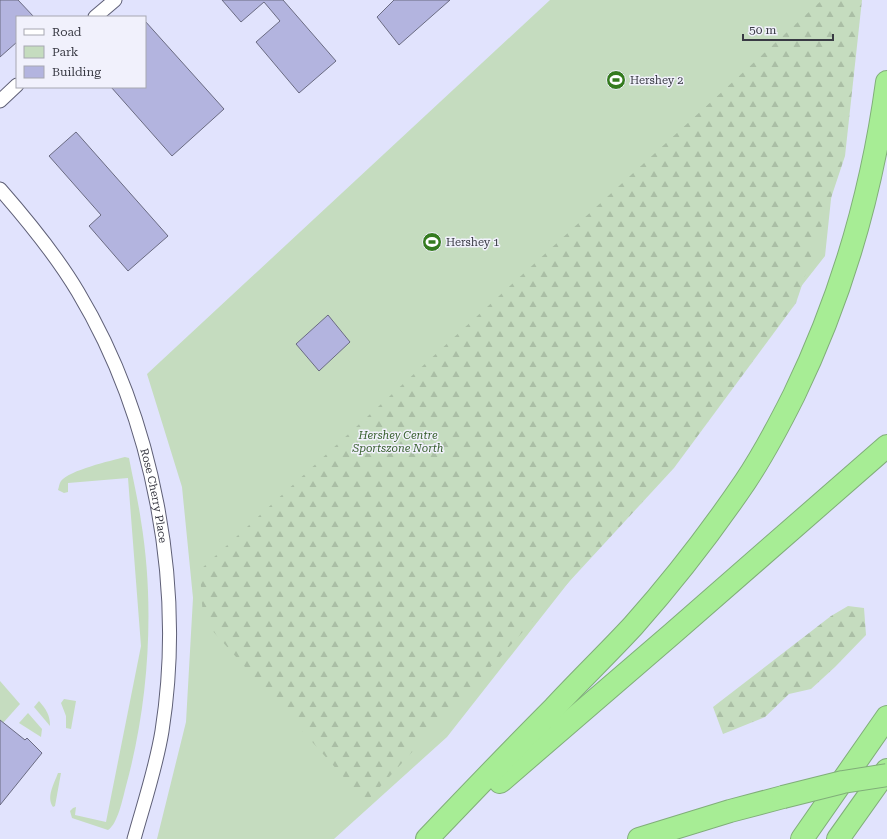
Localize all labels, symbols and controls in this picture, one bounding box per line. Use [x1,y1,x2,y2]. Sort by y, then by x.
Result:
legend [16,16,146,88]
scale bar [743,16,833,42]
text: 50 m [749,23,776,37]
text: Road [52,25,82,39]
text: Park [52,45,79,59]
text: Building [52,65,101,79]
sports icon: Hershey 2 [605,69,627,91]
place label: Hershey 2 [630,74,683,87]
sports icon: Hershey 1 [421,231,443,253]
place label: Hershey 1 [446,236,499,249]
park label: Hershey Centre Sportszone North [351,429,444,455]
street label: Rose Cherry Place [137,447,169,544]

